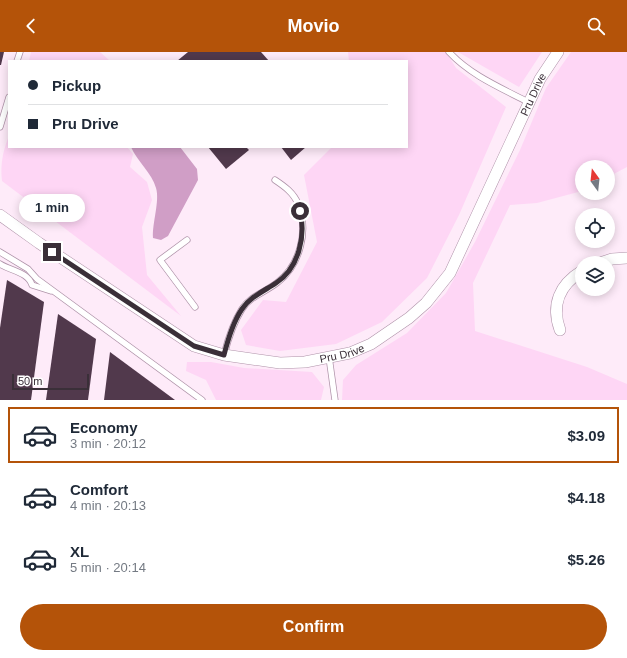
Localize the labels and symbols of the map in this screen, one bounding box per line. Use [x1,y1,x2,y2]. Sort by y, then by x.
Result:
street label: Pru Drive [518,71,548,118]
north arrow [575,160,615,200]
callout: 1 min [19,194,85,222]
route start [291,202,309,220]
route end [43,243,61,261]
street label: Pru Drive [319,342,366,365]
scale bar [12,372,89,391]

